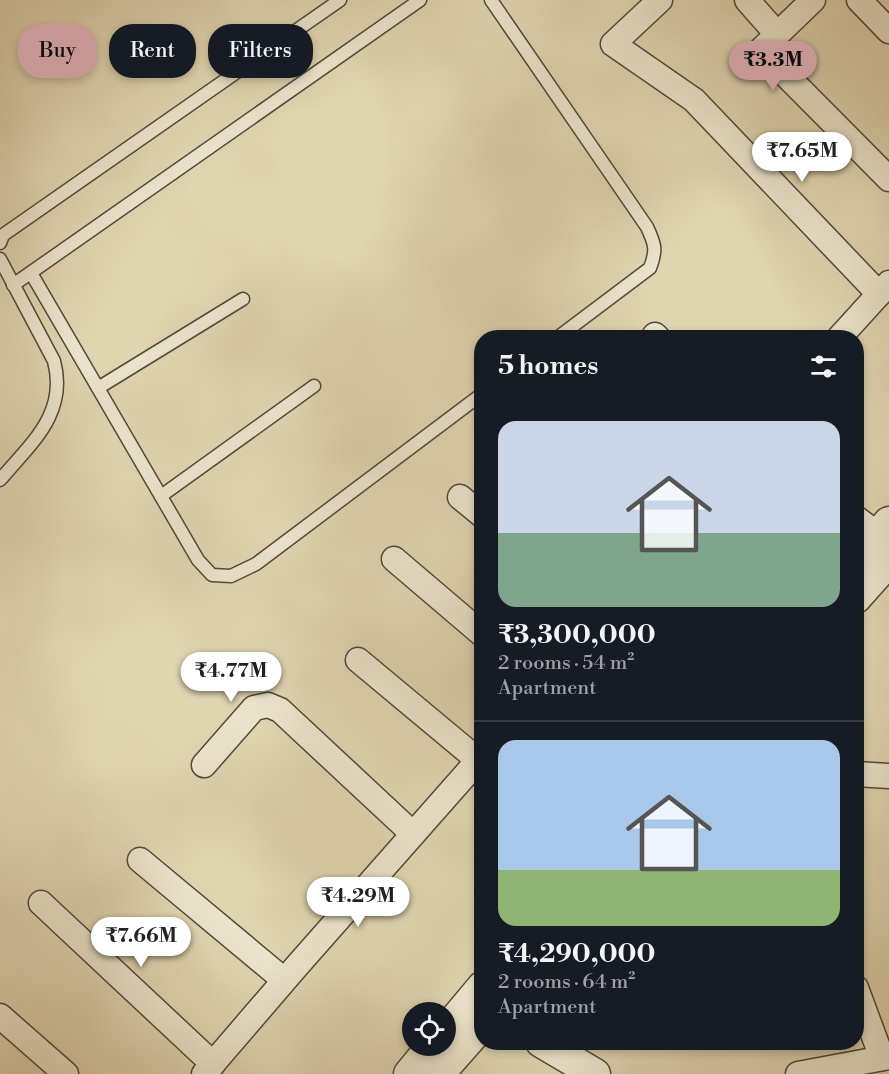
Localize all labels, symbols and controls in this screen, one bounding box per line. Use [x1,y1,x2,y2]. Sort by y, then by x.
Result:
chip: Buy [18,24,97,78]
chip: Rent [109,24,196,78]
chip: Filters [208,24,313,78]
pin: ₹3.3M [731,41,815,92]
text: ₹3.3M [743,48,803,73]
pin: ₹7.65M [753,132,851,183]
text: ₹7.65M [766,139,838,164]
text: 5 homes [498,350,598,382]
icon: filters [807,350,840,383]
icon: home [615,460,723,568]
text: ₹3,300,000 [498,619,656,651]
text: 2 rooms · 54 m² [498,651,634,676]
pin: ₹4.77M [182,652,280,703]
text: ₹4.77M [195,659,267,684]
text: Apartment [498,676,596,701]
icon: home [615,779,723,887]
pin: ₹4.29M [309,877,407,928]
text: ₹4.29M [321,884,395,909]
pin: ₹7.66M [92,917,190,968]
text: ₹7.66M [105,924,177,949]
text: ₹4,290,000 [498,938,655,970]
text: 2 rooms · 64 m² [498,970,635,995]
text: Apartment [498,995,596,1020]
map controls [402,1002,456,1056]
button: locate [402,1002,456,1056]

